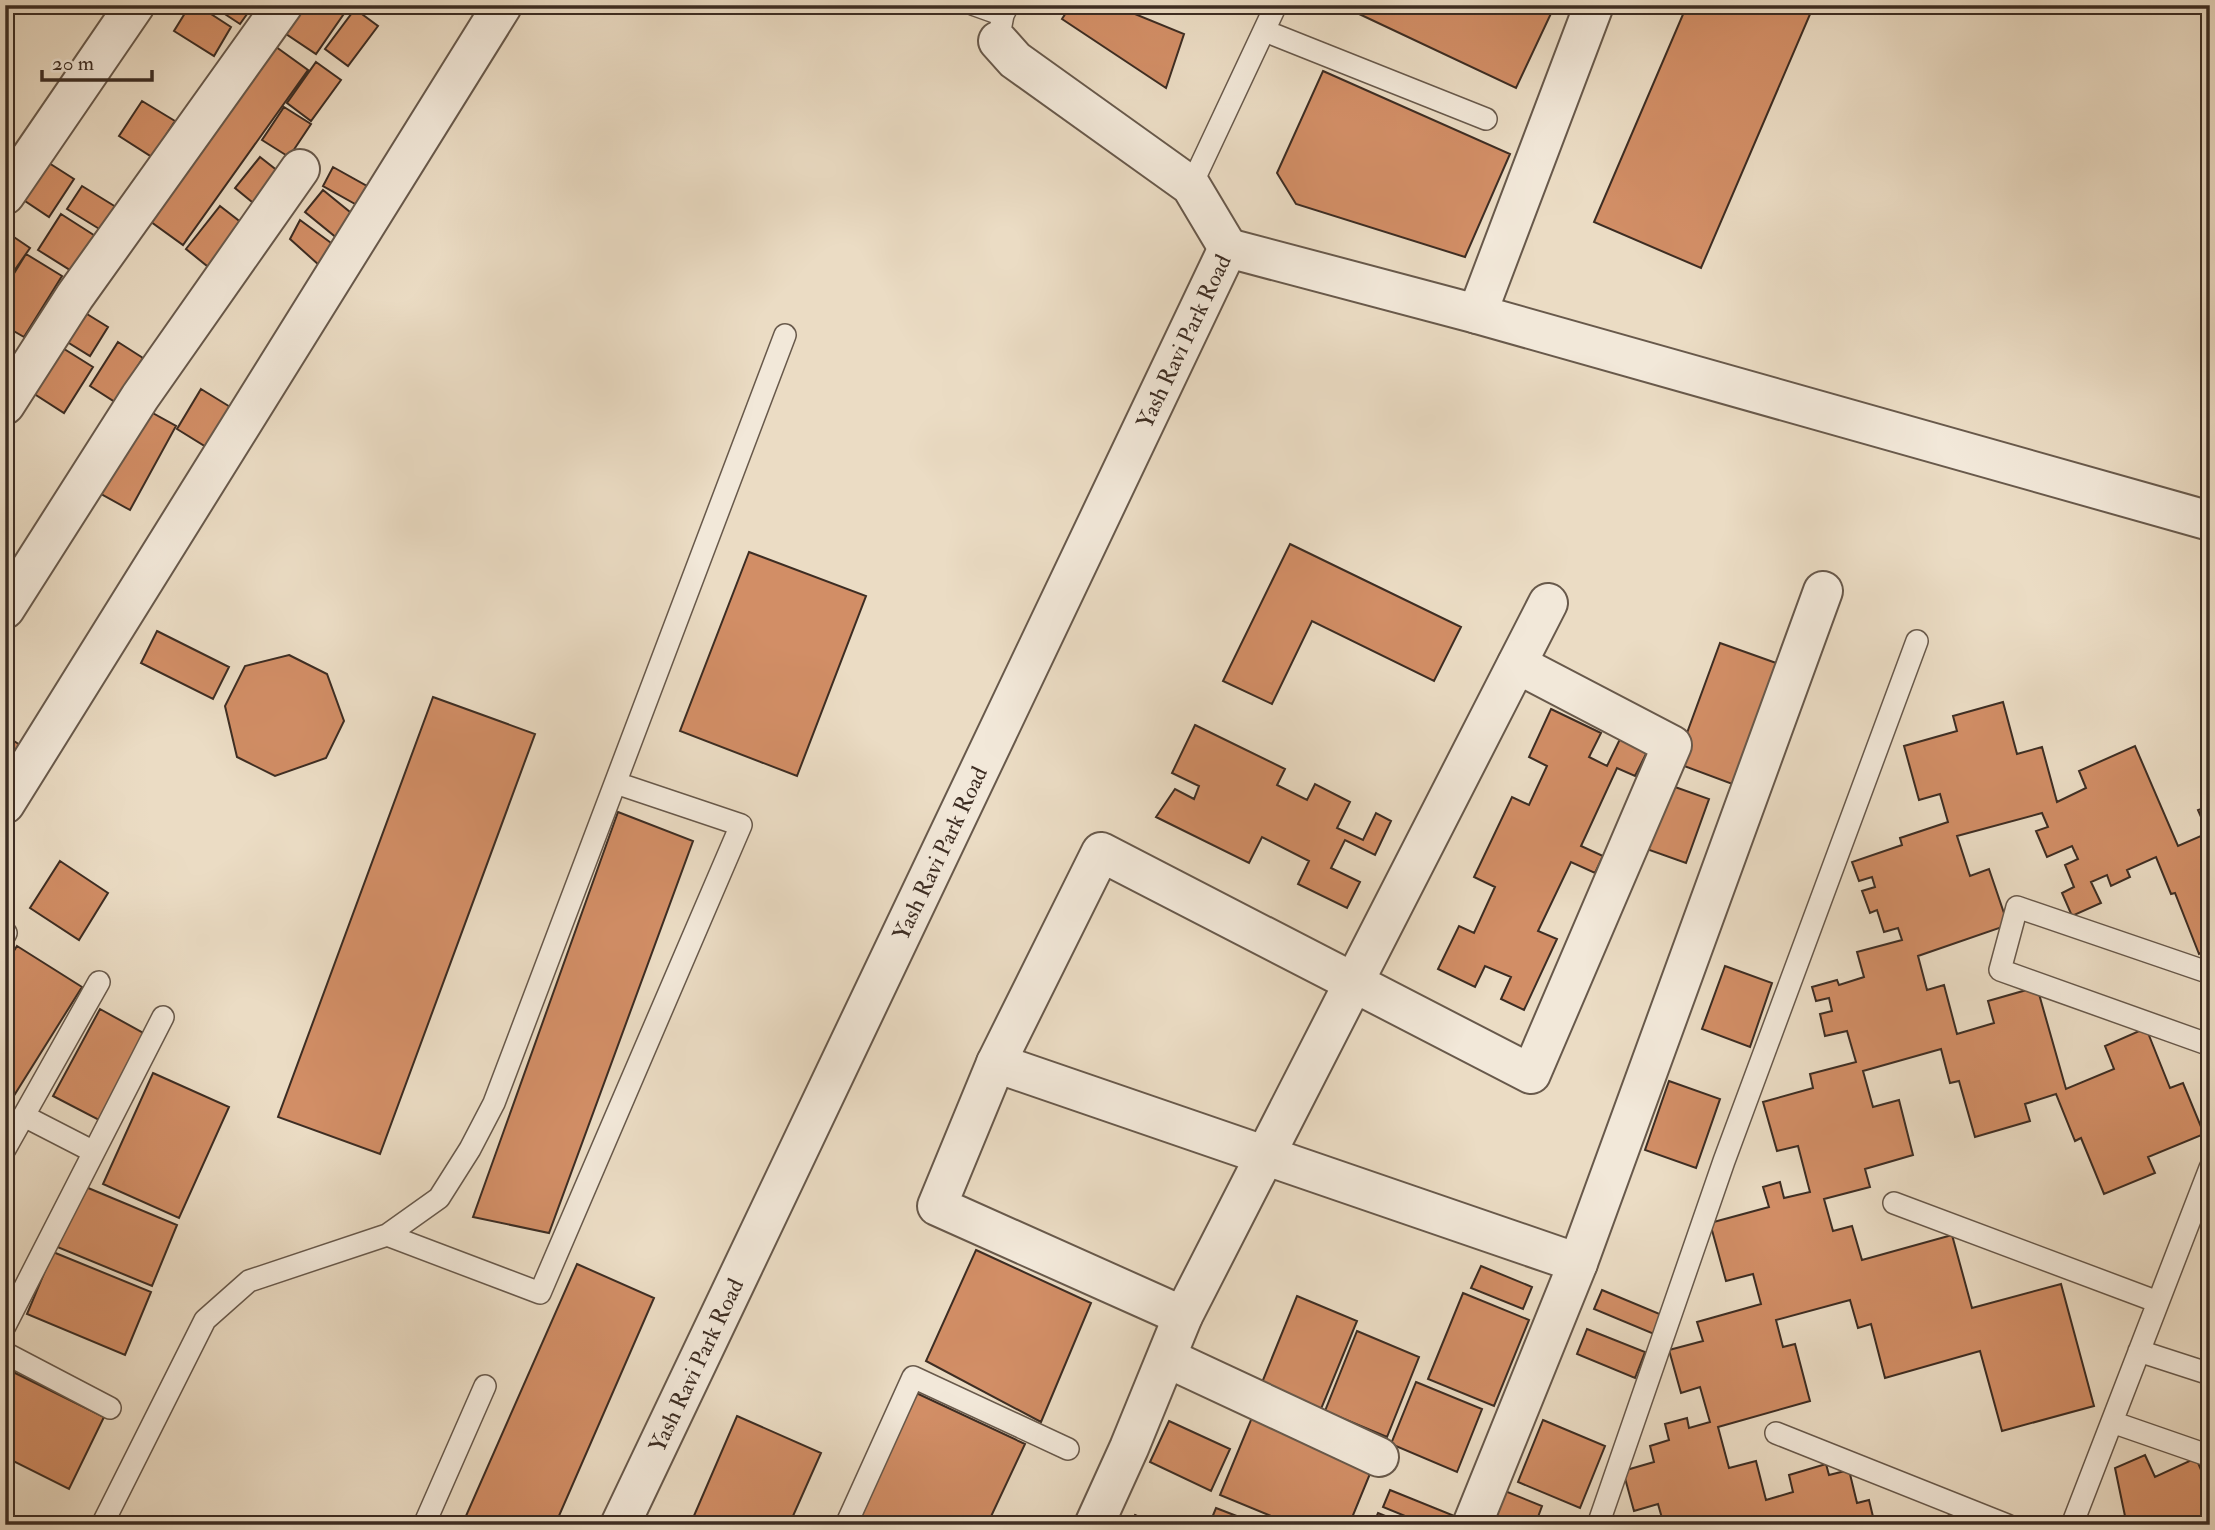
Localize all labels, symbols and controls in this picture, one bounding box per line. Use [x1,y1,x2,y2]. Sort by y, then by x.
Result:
scale bar [42,38,152,82]
text: 20 m [52,50,94,77]
street label: Yash Ravi Park Road [1130,250,1237,433]
street label: Yash Ravi Park Road [886,762,994,945]
street label: Yash Ravi Park Road [642,1274,750,1457]

